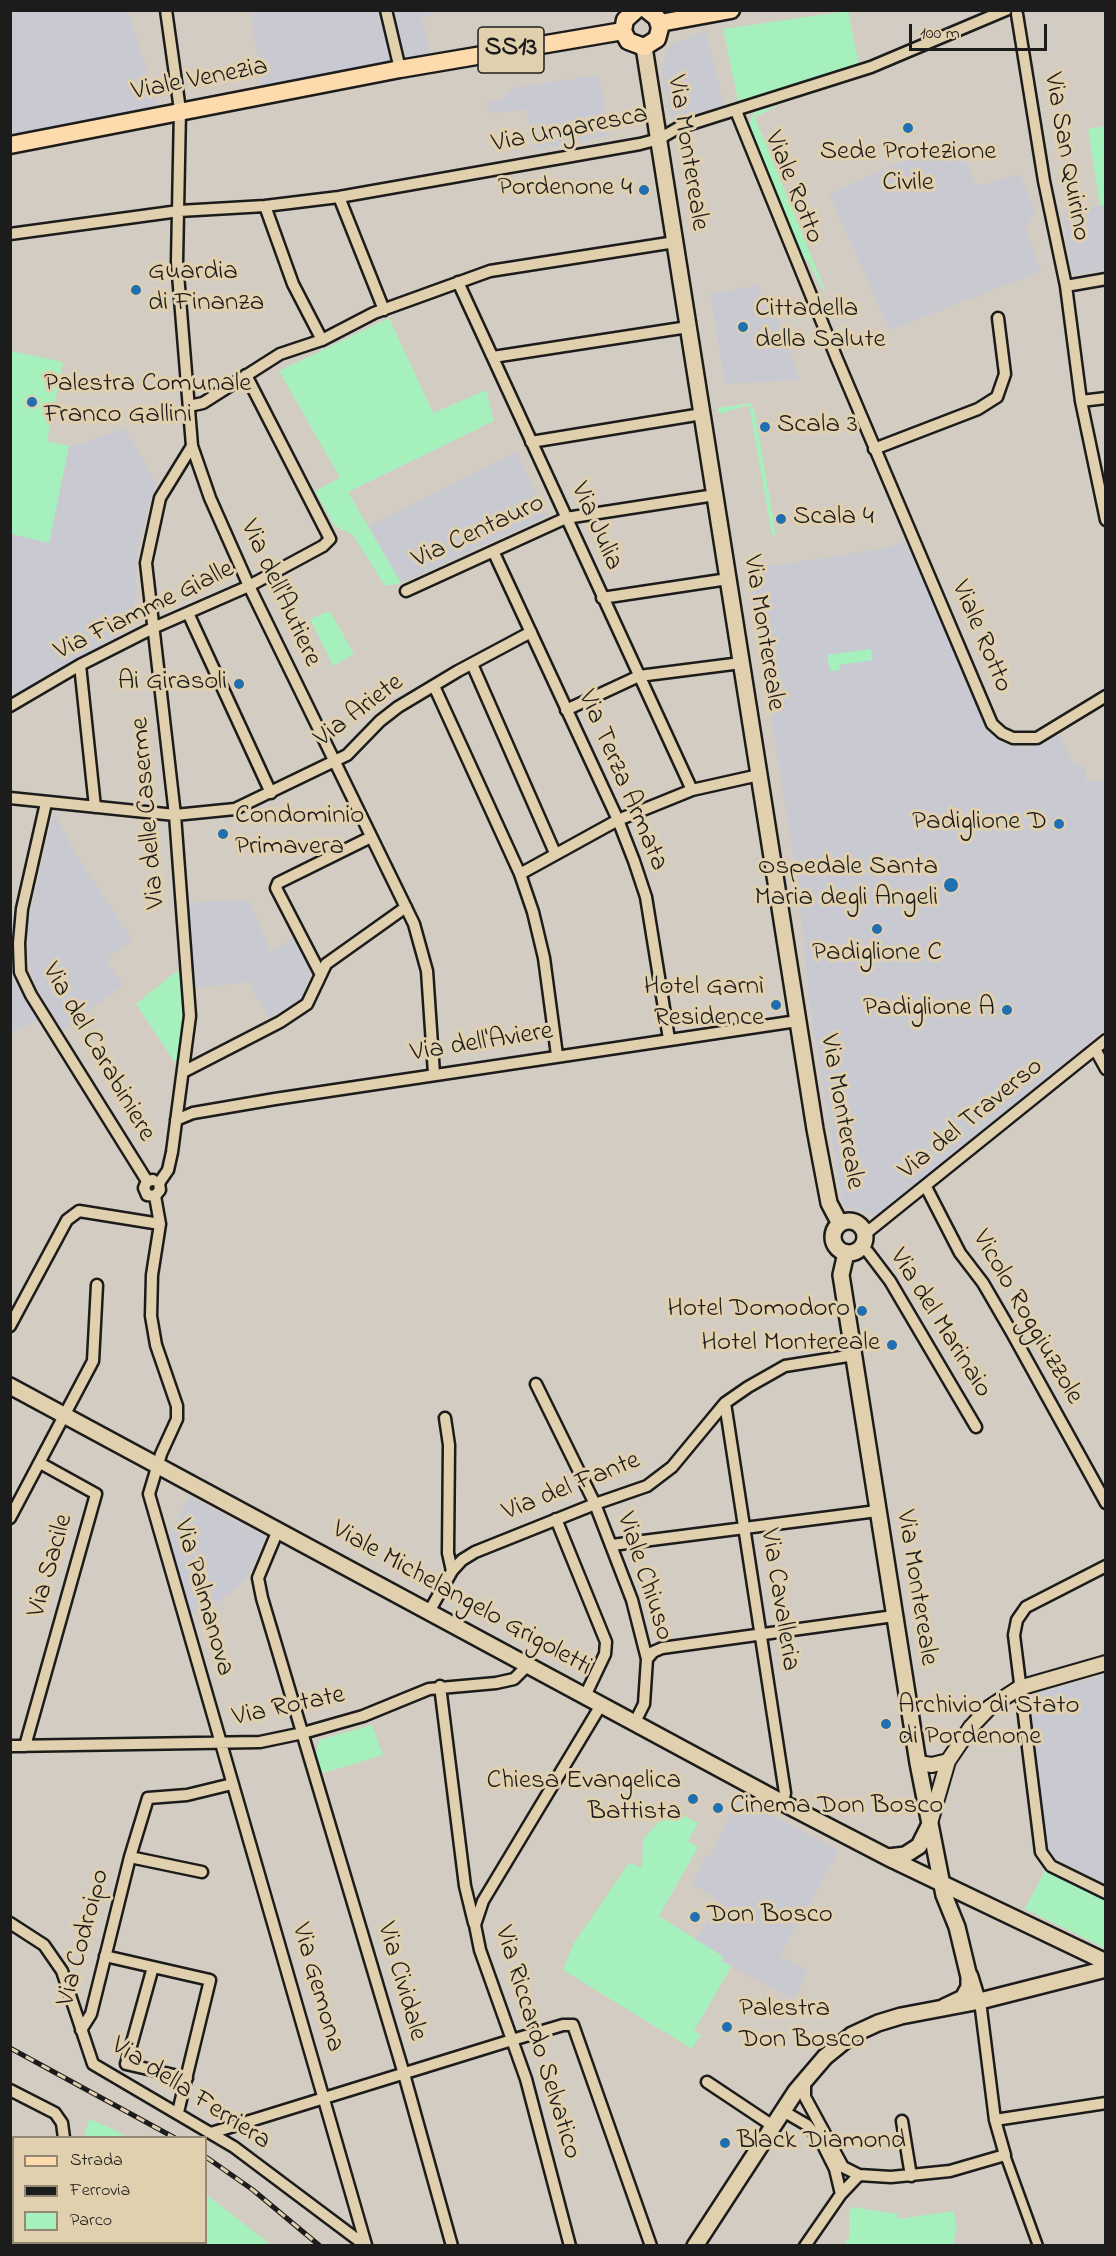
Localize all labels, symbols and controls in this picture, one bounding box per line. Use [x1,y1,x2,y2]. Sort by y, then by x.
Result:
scale bar [912,12,1050,50]
text: 100 m [920,21,960,47]
road number: SS13 [478,27,544,73]
street label: Viale Venezia [129,52,271,110]
street label: Via San Quirino [1034,70,1096,244]
street label: Via Montereale [658,73,714,233]
street label: Via Ungaresca [489,100,651,162]
marker: Sede Protezione Civile [901,121,915,135]
street label: Viale Rotto [755,127,829,249]
place label: Sede Protezione Civile [820,138,996,201]
place label: Pordenone 4 [498,174,632,206]
marker: Pordenone 4 [637,183,651,197]
place label: Guardia di Finanza [148,258,264,321]
marker: Guardia di Finanza [129,283,143,297]
place label: Cittadella della Salute [755,295,886,358]
marker: Cittadella della Salute [736,320,750,334]
place label: Palestra Comunale Franco Gallini [44,370,251,433]
marker: Palestra Comunale Franco Gallini [25,395,39,409]
place label: Scala 3 [777,411,858,443]
marker: Scala 3 [758,420,772,434]
street label: Via Julia [561,478,629,576]
street label: Via Centauro [408,488,550,578]
place label: Scala 4 [793,503,874,535]
marker: Scala 4 [774,512,788,526]
street label: Via dell'Autiere [231,516,327,672]
street label: Via Montereale [734,553,790,713]
street label: Via Fiamme Gialle [50,555,240,669]
street label: Viale Rotto [942,576,1018,698]
place label: Ai Girasoli [118,668,227,700]
street label: Via Ariete [309,668,411,756]
marker: Ai Girasoli [232,677,246,691]
street label: Via Terza Armata [568,686,674,876]
street label: Via delle Caserme [125,716,175,910]
place label: Condominio Primavera [235,802,364,865]
place label: Padiglione D [912,808,1047,840]
marker: Padiglione D [1052,817,1066,831]
marker: Condominio Primavera [216,827,230,841]
place label: Ospedale Santa Maria degli Angeli [754,853,938,916]
marker: Ospedale Santa Maria degli Angeli [942,876,960,894]
marker: Padiglione C [870,922,884,936]
place label: Padiglione C [812,939,942,971]
street label: Via del Carabiniere [33,958,161,1148]
place label: Hotel Garnì Residence [644,973,764,1036]
place label: Padiglione A [863,994,995,1026]
marker: Hotel Garnì Residence [769,998,783,1012]
marker: Padiglione A [1000,1003,1014,1017]
street label: Via dell'Aviere [408,1017,556,1071]
street label: Via Montereale [810,1032,870,1192]
street label: Via del Traverso [893,1052,1051,1188]
street label: Vicolo Roggiuzzole [963,1225,1089,1411]
street label: Via del Marinaio [880,1243,998,1405]
place label: Hotel Domodoro [667,1295,850,1327]
marker: Hotel Domodoro [855,1304,869,1318]
place label: Hotel Montereale [701,1329,880,1361]
marker: Hotel Montereale [885,1338,899,1352]
street label: Via del Fante [499,1446,645,1530]
street label: Via Montereale [887,1508,943,1668]
street label: Viale Chiuso [607,1509,679,1645]
street label: Via Sacile [22,1511,82,1621]
street label: Viale Michelangelo Grigoletti [325,1515,597,1685]
street label: Via Palmanova [164,1516,240,1680]
street label: Via Cavalleria [751,1527,805,1673]
street label: Via Rotate [230,1680,348,1736]
place label: Archivio di Stato di Pordenone [898,1692,1080,1755]
marker: Archivio di Stato di Pordenone [879,1717,893,1731]
place label: Chiesa Evangelica Battista [486,1767,681,1830]
marker: Chiesa Evangelica Battista [686,1792,700,1806]
place label: Cinema Don Bosco [730,1792,943,1824]
marker: Cinema Don Bosco [711,1801,725,1815]
street label: Via Codroipo [51,1866,119,2010]
place label: Don Bosco [707,1901,833,1933]
marker: Don Bosco [688,1910,702,1924]
street label: Via Cividale [368,1919,432,2045]
street label: Via Gemona [282,1920,350,2056]
street label: Via Riccardo Selvatico [485,1923,587,2163]
place label: Palestra Don Bosco [739,1995,865,2058]
marker: Palestra Don Bosco [720,2020,734,2034]
street label: Via della Ferriera [104,2031,276,2159]
place label: Black Diamond [737,2127,906,2159]
legend [12,2136,207,2244]
marker: Black Diamond [718,2136,732,2150]
text: Strada [70,2148,123,2174]
text: Ferrovia [70,2178,130,2204]
text: Parco [70,2208,112,2234]

